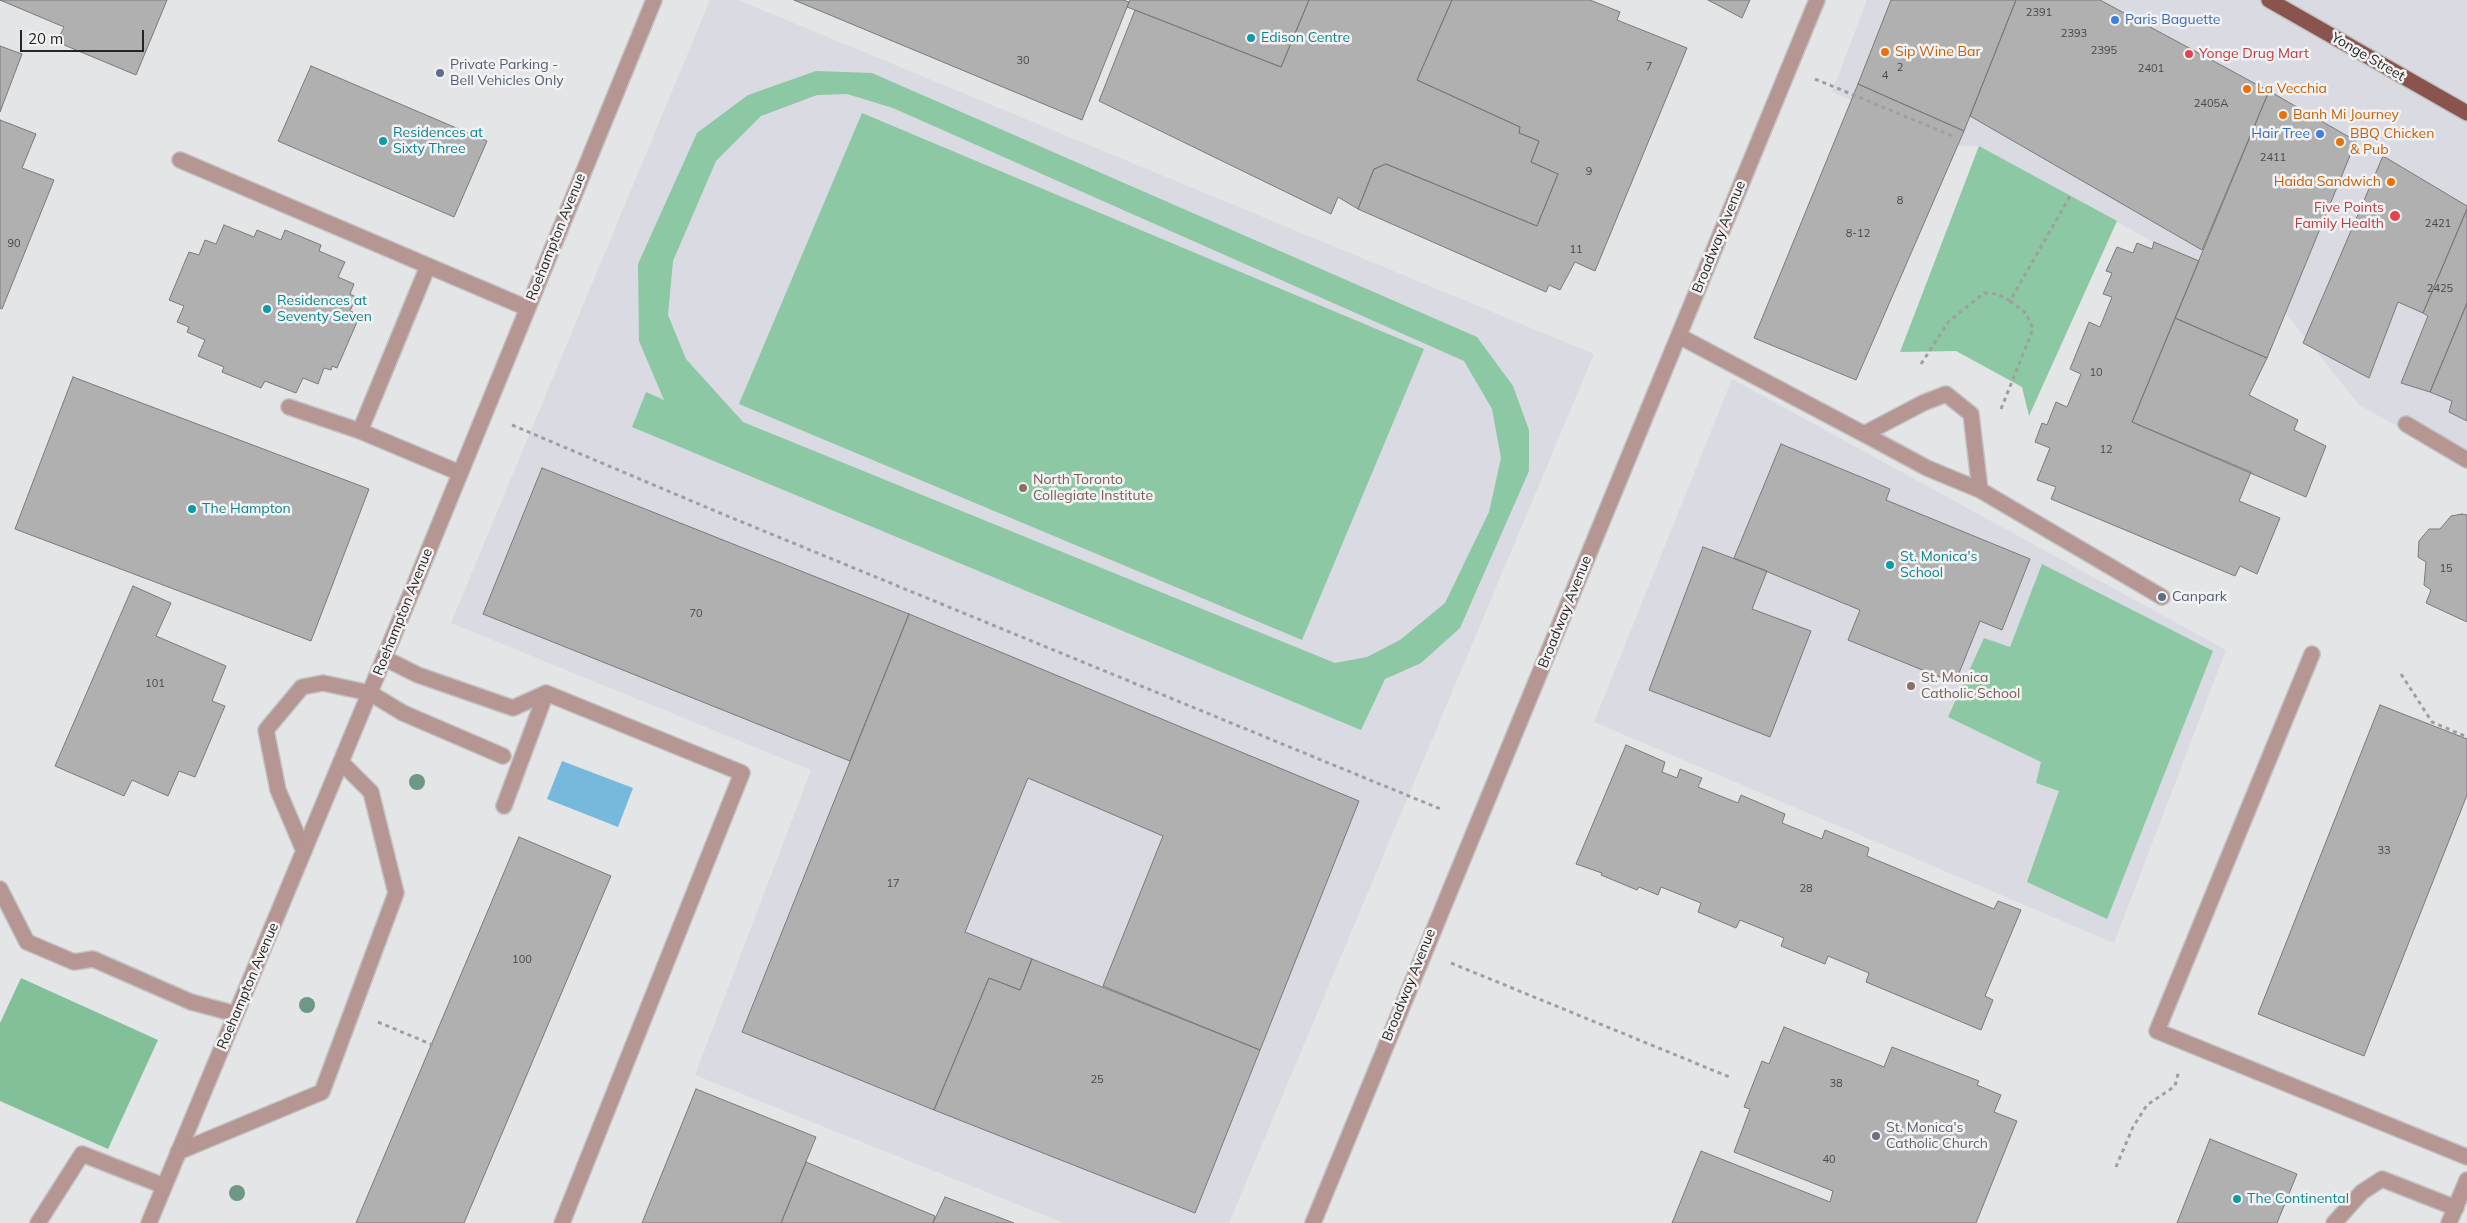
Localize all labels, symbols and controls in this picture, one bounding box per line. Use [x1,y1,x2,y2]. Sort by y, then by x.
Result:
house number: 2391 [2026,6,2052,20]
place label: Paris Baguette [2125,12,2220,28]
marker: Paris Baguette [2109,14,2121,26]
scale bar [22,20,146,52]
house number: 2393 [2061,27,2087,41]
text: 20 m [28,29,63,48]
street label: Yonge Street [2328,29,2408,85]
place label: Edison Centre [1261,30,1350,46]
marker: Edison Centre [1245,32,1257,44]
place label: Sip Wine Bar [1895,44,1980,60]
house number: 2395 [2091,44,2117,58]
marker: Sip Wine Bar [1879,46,1891,58]
place label: Yonge Drug Mart [2199,46,2309,62]
marker: Yonge Drug Mart [2183,48,2195,60]
house number: 30 [1016,54,1030,68]
place label: Private Parking - Bell Vehicles Only [450,57,564,90]
house number: 7 [1646,60,1652,74]
house number: 2 [1897,61,1903,75]
house number: 2401 [2138,62,2164,76]
marker: Private Parking - Bell Vehicles Only [434,67,446,79]
house number: 4 [1882,69,1888,83]
place label: La Vecchia [2257,81,2327,97]
marker: La Vecchia [2241,83,2253,95]
house number: 2405A [2194,97,2228,111]
place label: Banh Mi Journey [2293,107,2399,123]
marker: Banh Mi Journey [2277,109,2289,121]
place label: Residences at Sixty Three [393,125,483,158]
place label: Hair Tree [2251,126,2310,142]
place label: BBQ Chicken & Pub [2350,126,2434,158]
marker: Hair Tree [2314,128,2326,140]
marker: Residences at Sixty Three [377,135,389,147]
marker: BBQ Chicken & Pub [2334,136,2346,148]
house number: 2411 [2260,151,2286,165]
house number: 9 [1586,165,1592,179]
street label: Roehampton Avenue [523,171,589,303]
place label: Haida Sandwich [2274,174,2381,190]
marker: Haida Sandwich [2385,176,2397,188]
street label: Broadway Avenue [1689,178,1749,296]
house number: 8 [1897,194,1903,208]
place label: Five Points Family Health [2295,200,2384,232]
marker: Five Points Family Health [2388,209,2402,223]
house number: 2421 [2425,217,2451,231]
house number: 8-12 [1846,227,1870,241]
house number: 90 [7,237,21,251]
house number: 11 [1569,243,1583,257]
house number: 2425 [2427,282,2453,296]
place label: Residences at Seventy Seven [277,293,372,326]
marker: Residences at Seventy Seven [261,303,273,315]
house number: 10 [2089,366,2103,380]
house number: 12 [2099,443,2113,457]
place label: North Toronto Collegiate Institute [1033,472,1153,504]
marker: North Toronto Collegiate Institute [1017,482,1029,494]
place label: The Hampton [202,501,291,517]
marker: The Hampton [186,503,198,515]
street label: Roehampton Avenue [370,546,436,678]
place label: St. Monica's School [1900,549,1977,582]
street label: Broadway Avenue [1535,553,1595,671]
marker: St. Monica's School [1884,559,1896,571]
house number: 15 [2439,562,2453,576]
place label: Canpark [2172,589,2227,605]
marker: Canpark [2156,591,2168,603]
house number: 70 [689,607,703,621]
place label: St. Monica Catholic School [1921,670,2020,702]
house number: 101 [145,677,165,691]
marker: St. Monica Catholic School [1905,680,1917,692]
house number: 33 [2377,844,2391,858]
house number: 17 [886,877,900,891]
house number: 28 [1799,882,1813,896]
street label: Roehampton Avenue [214,920,282,1052]
street label: Broadway Avenue [1379,926,1439,1044]
house number: 100 [512,953,532,967]
house number: 25 [1090,1073,1104,1087]
house number: 38 [1829,1077,1843,1091]
place label: St. Monica's Catholic Church [1886,1120,1988,1152]
marker: St. Monica's Catholic Church [1870,1130,1882,1142]
house number: 40 [1822,1153,1836,1167]
place label: The Continental [2247,1191,2349,1207]
marker: The Continental [2231,1193,2243,1205]

